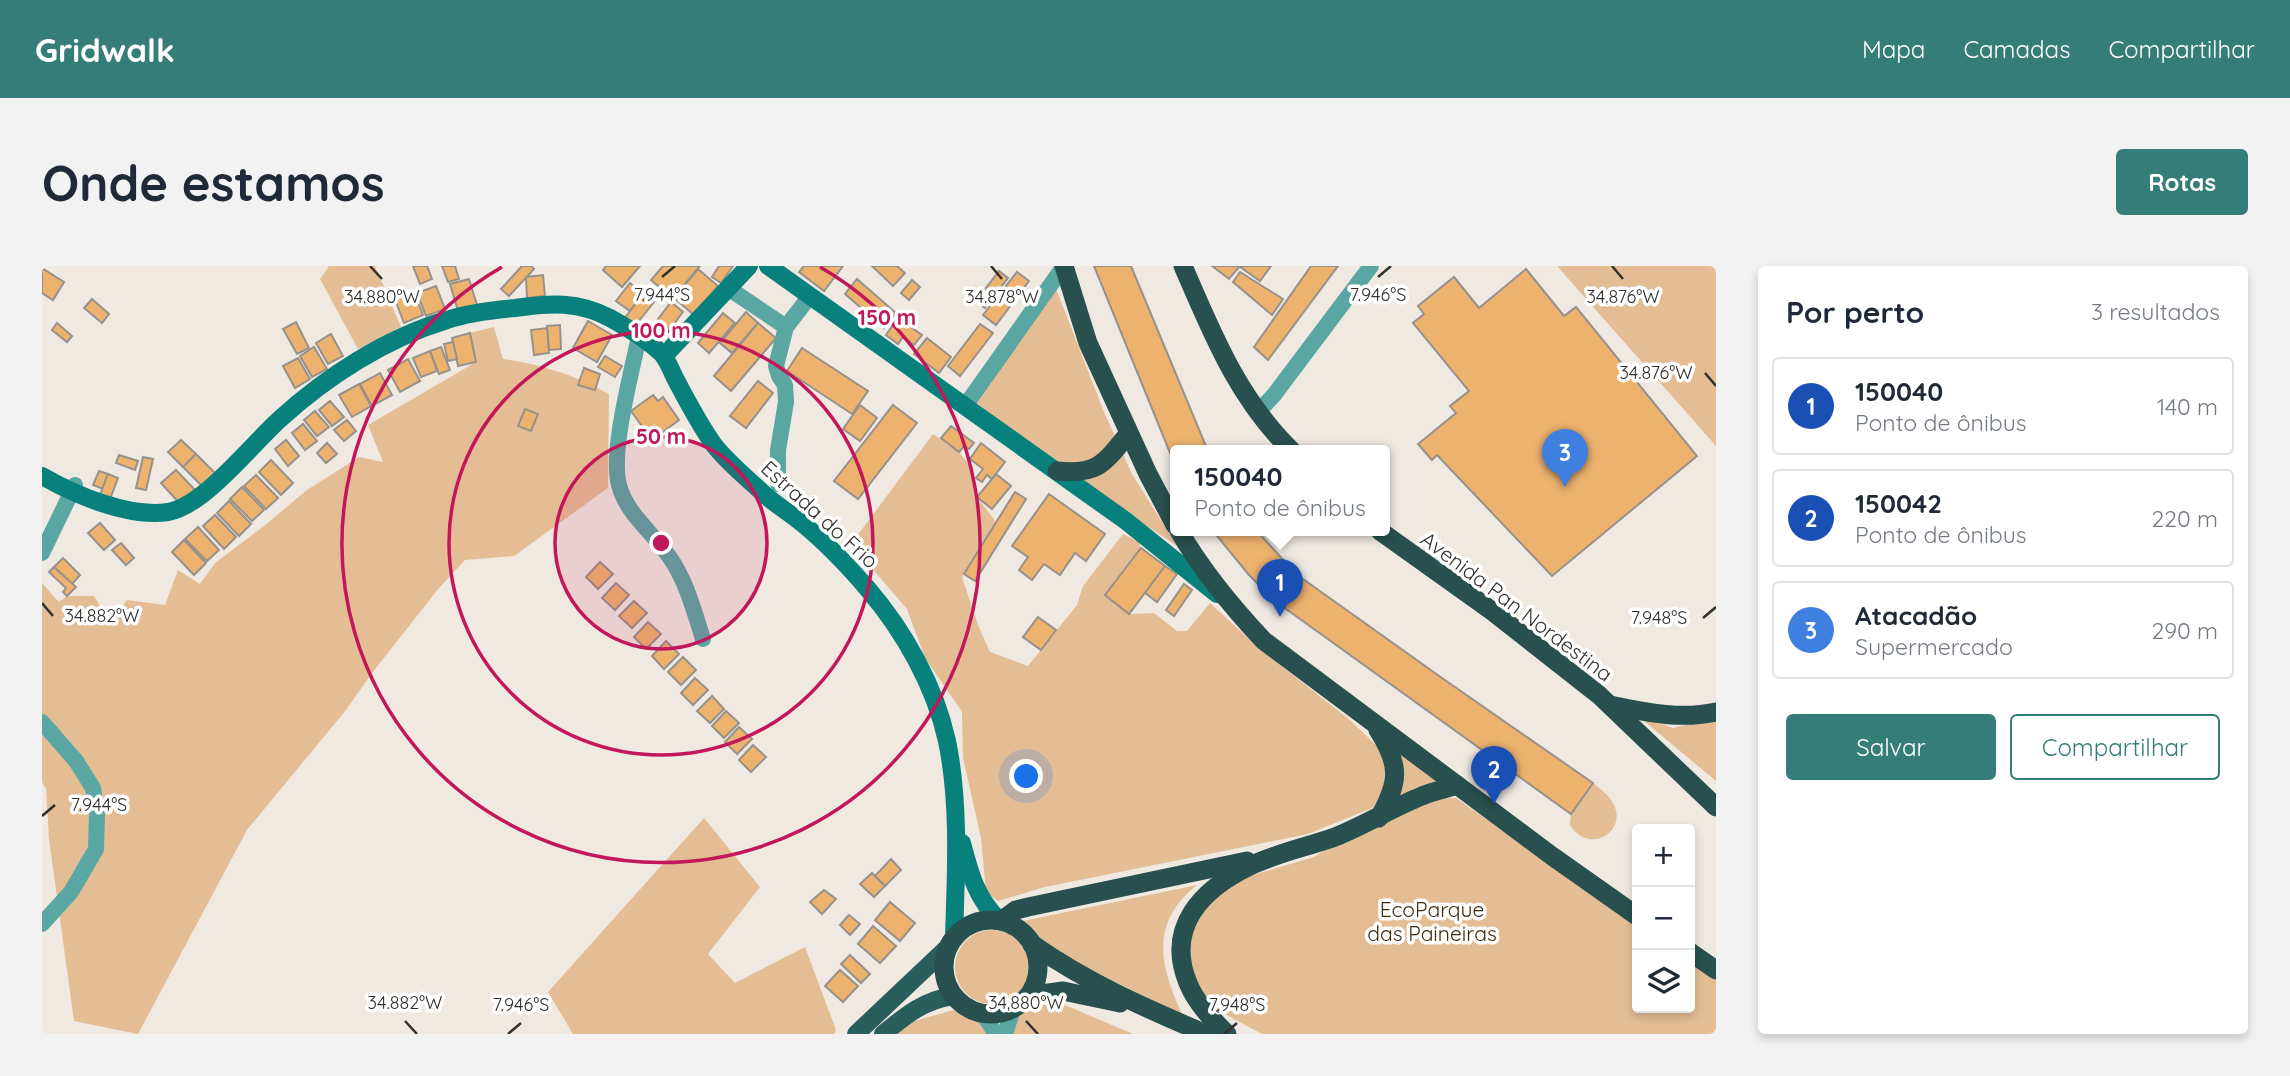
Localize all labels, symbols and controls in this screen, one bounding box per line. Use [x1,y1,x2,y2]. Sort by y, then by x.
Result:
text: Gridwalk [35,29,175,70]
text: Mapa [1862,34,1925,64]
text: Camadas [1963,34,2070,64]
text: Compartilhar [2108,34,2255,64]
button: Rotas [2116,149,2248,215]
text: Onde estamos [42,152,385,213]
text: 7.944°S [634,283,690,306]
text: 7.946°S [1350,283,1406,306]
text: 34.880°W [344,285,420,308]
text: 34.878°W [965,285,1039,308]
text: 34.876°W [1586,285,1660,308]
text: Por perto [1786,293,1924,331]
text: 3 resultados [2091,297,2220,326]
text: 150 m [858,304,916,330]
text: 100 m [631,317,691,343]
text: 34.876°W [1619,361,1693,384]
text: 150040 [1855,375,1943,408]
text: 1 [1807,392,1815,421]
text: 140 m [2157,392,2218,421]
text: Ponto de ônibus [1855,408,2027,437]
text: 50 m [636,423,686,449]
pin: 3 [1542,429,1588,487]
popup [1170,445,1390,536]
street label: Estrada do Frio [756,455,884,573]
text: 150040 [1194,460,1282,493]
text: 150042 [1855,487,1942,520]
text: Ponto de ônibus [1194,493,1366,522]
text: 2 [1804,504,1818,533]
text: 220 m [2152,504,2218,533]
text: Ponto de ônibus [1855,520,2027,549]
street label: Avenida Pan Nordestina [1416,525,1618,687]
centre of rings [649,531,673,555]
pin: 1 [1257,559,1303,617]
text: Atacadão [1855,599,1977,632]
text: 34.882°W [65,604,139,627]
text: 7.948°S [1631,606,1687,629]
text: 3 [1805,616,1817,645]
text: 290 m [2151,616,2218,645]
text: Supermercado [1855,632,2013,661]
button: Salvar [1786,714,1996,780]
button: Compartilhar [2010,714,2220,780]
pin: 2 [1471,746,1517,804]
your location [1009,759,1043,793]
text: 7.944°S [71,793,127,816]
map controls [1632,824,1695,1013]
button: + [1632,824,1695,887]
button: − [1632,887,1695,950]
park label: EcoParque das Paineiras [1367,896,1497,946]
button: layers [1632,950,1695,1013]
text: 34.882°W [368,991,442,1014]
text: 34.880°W [988,991,1064,1014]
text: 7.946°S [493,993,549,1016]
text: 7.948°S [1209,993,1265,1016]

